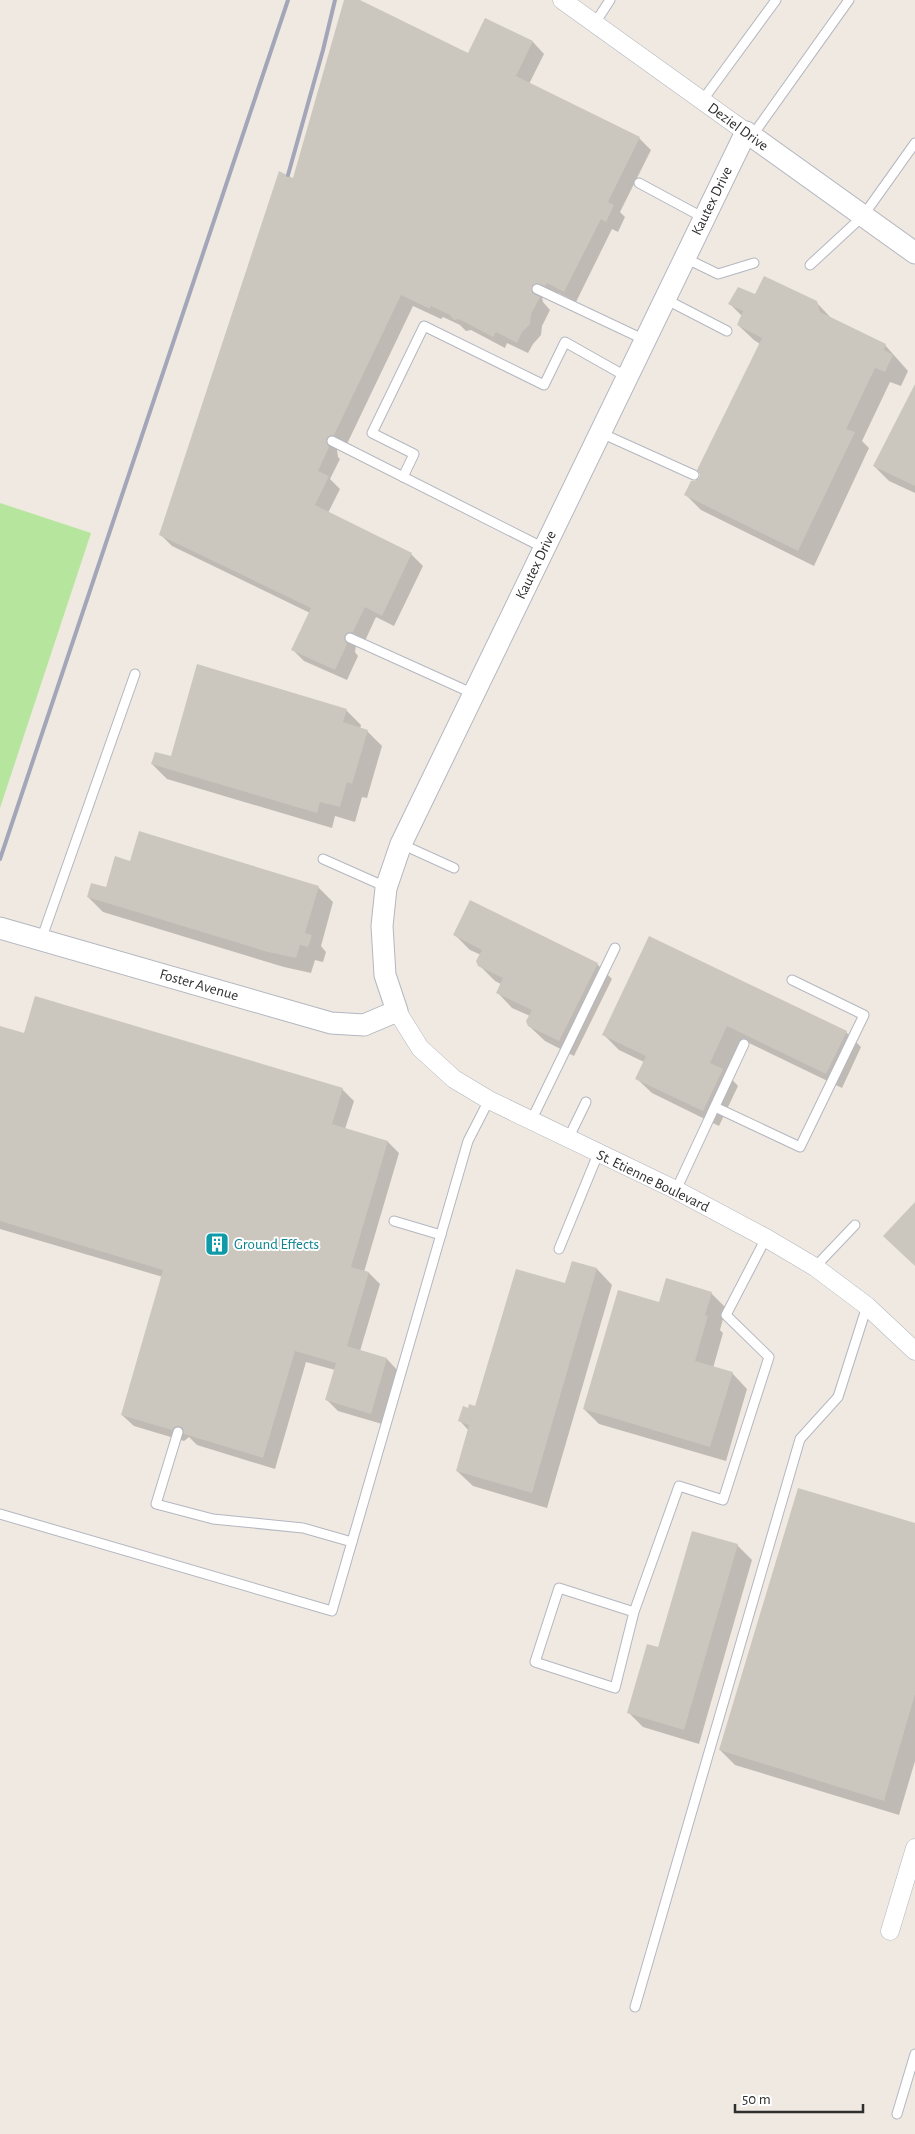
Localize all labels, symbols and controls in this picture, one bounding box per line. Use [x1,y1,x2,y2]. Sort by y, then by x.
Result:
street label: Deziel Drive [705,100,771,154]
street label: Kautex Drive [689,164,735,238]
street label: Kautex Drive [513,528,559,602]
street label: Foster Avenue [158,967,240,1003]
street label: St. Etienne Boulevard [594,1147,712,1215]
building icon: Ground Effects [204,1231,230,1257]
place label: Ground Effects [234,1237,319,1252]
scale bar [735,2082,862,2114]
text: 50 m [742,2092,771,2107]

